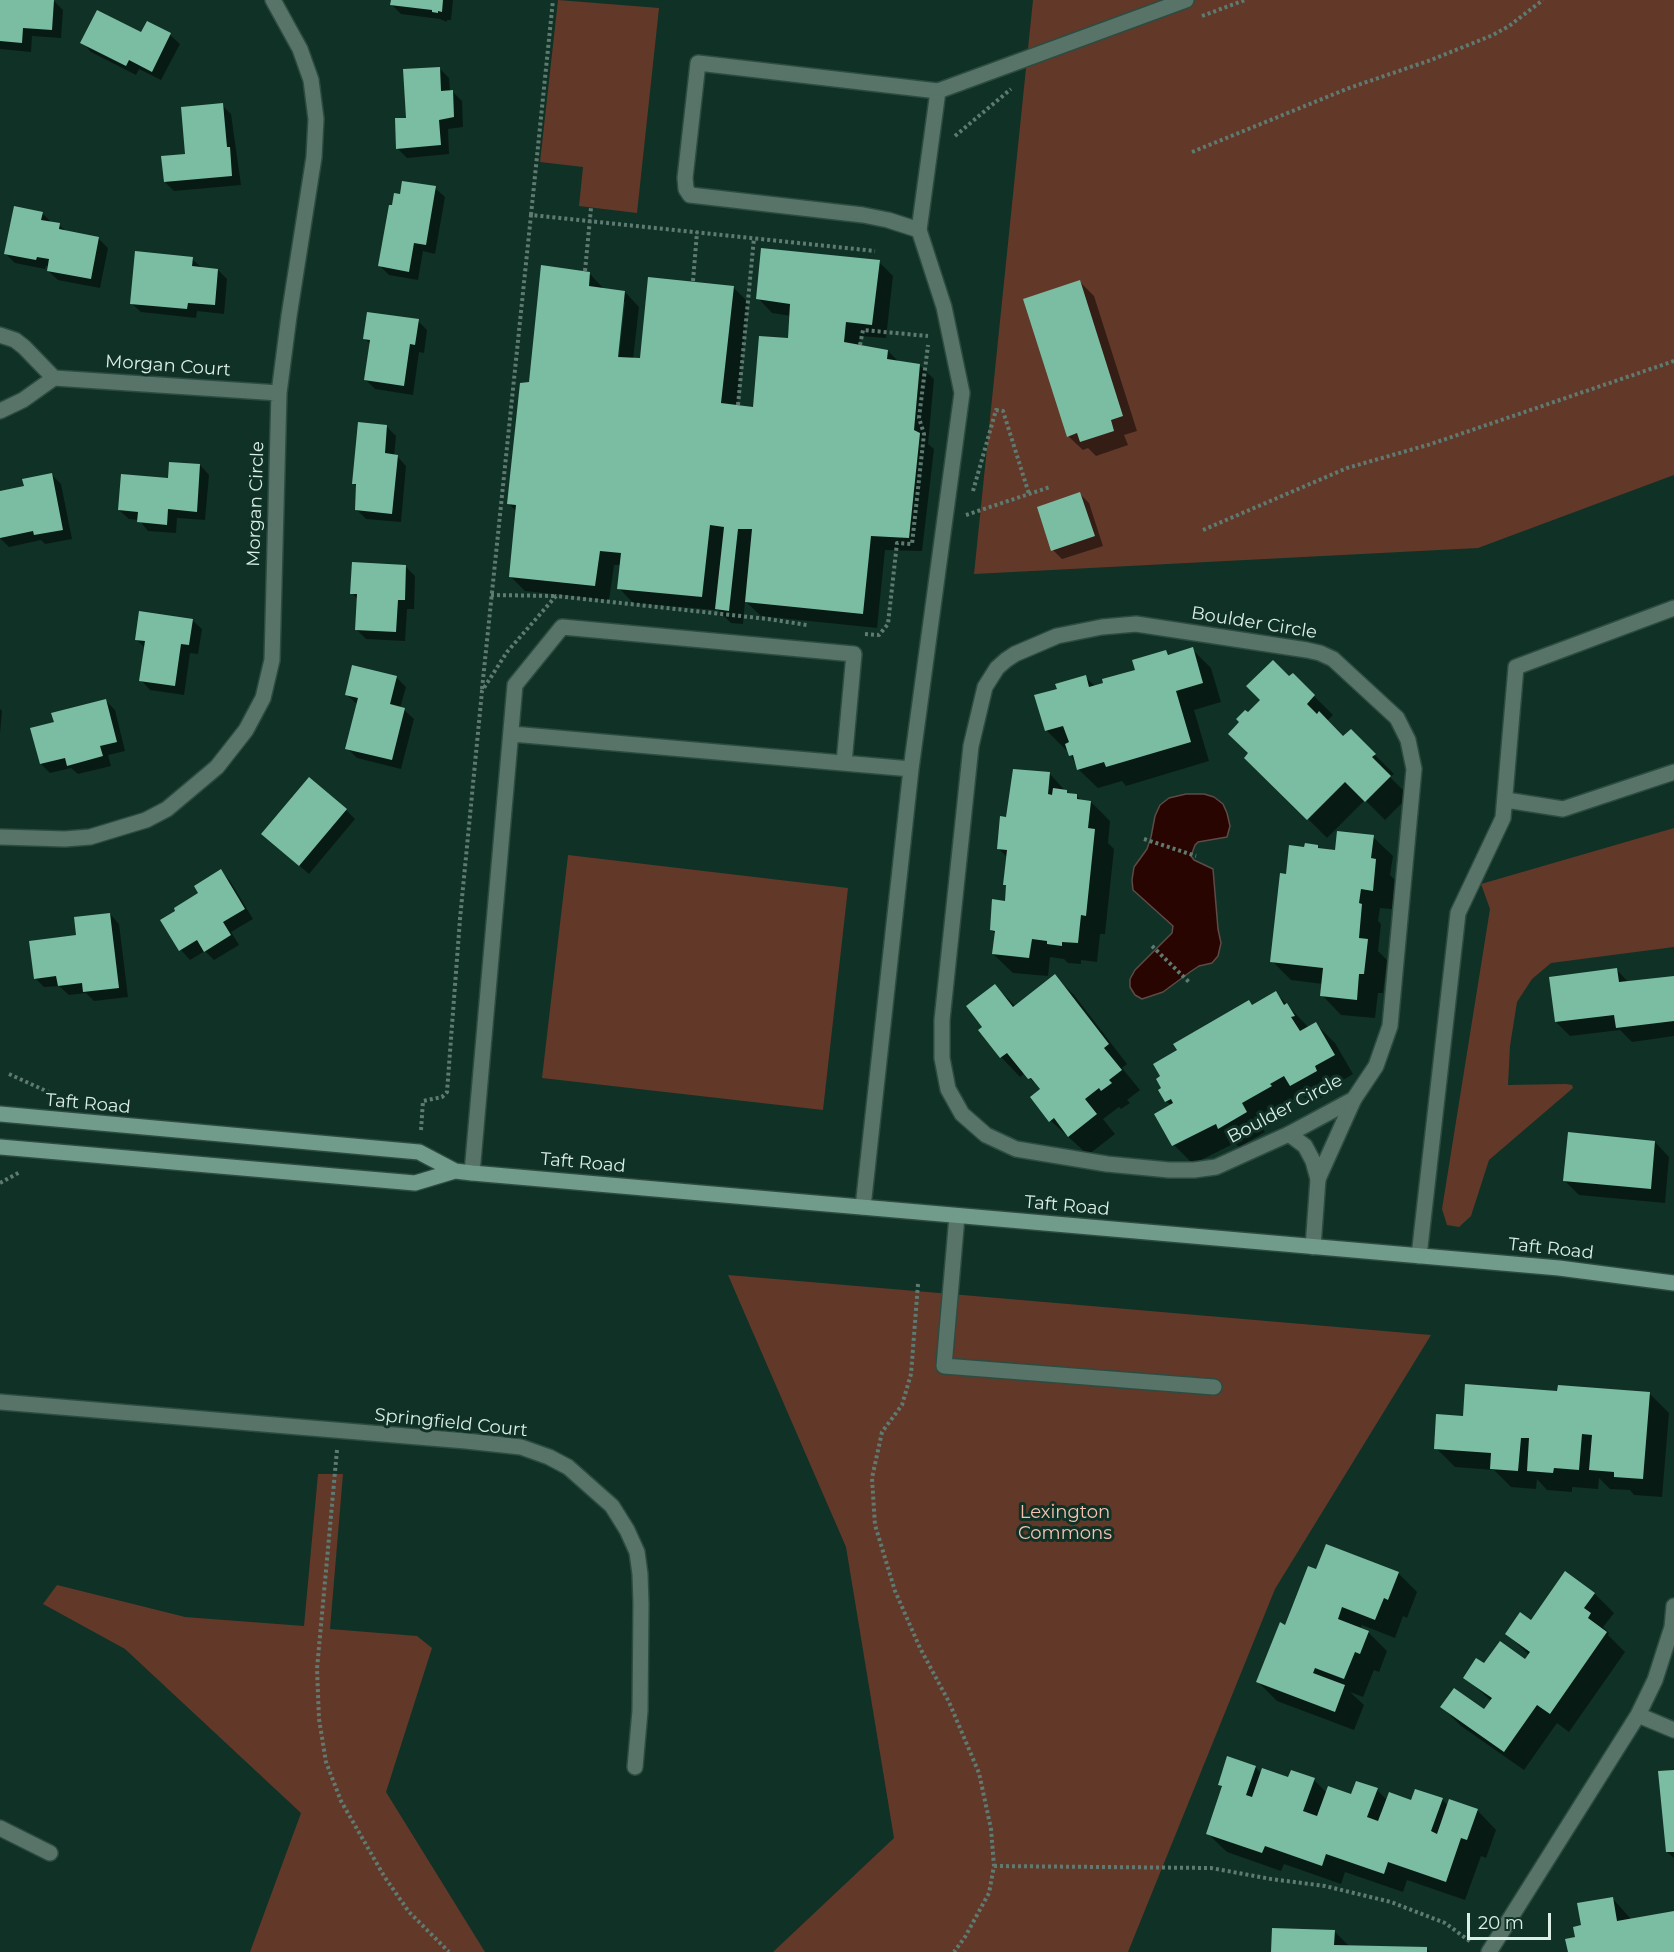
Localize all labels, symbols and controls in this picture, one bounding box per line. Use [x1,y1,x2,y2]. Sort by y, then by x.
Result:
street label: Morgan Court [104,351,232,381]
street label: Morgan Circle [243,441,269,567]
street label: Boulder Circle [1190,602,1318,644]
street label: Boulder Circle [1224,1070,1346,1148]
street label: Taft Road [44,1090,132,1118]
street label: Taft Road [539,1149,627,1177]
street label: Taft Road [1023,1192,1111,1220]
street label: Taft Road [1507,1234,1595,1264]
street label: Springfield Court [373,1404,529,1442]
park label: Lexington Commons [1018,1502,1112,1544]
scale bar [1470,1901,1554,1939]
text: 20 m [1478,1912,1524,1934]

